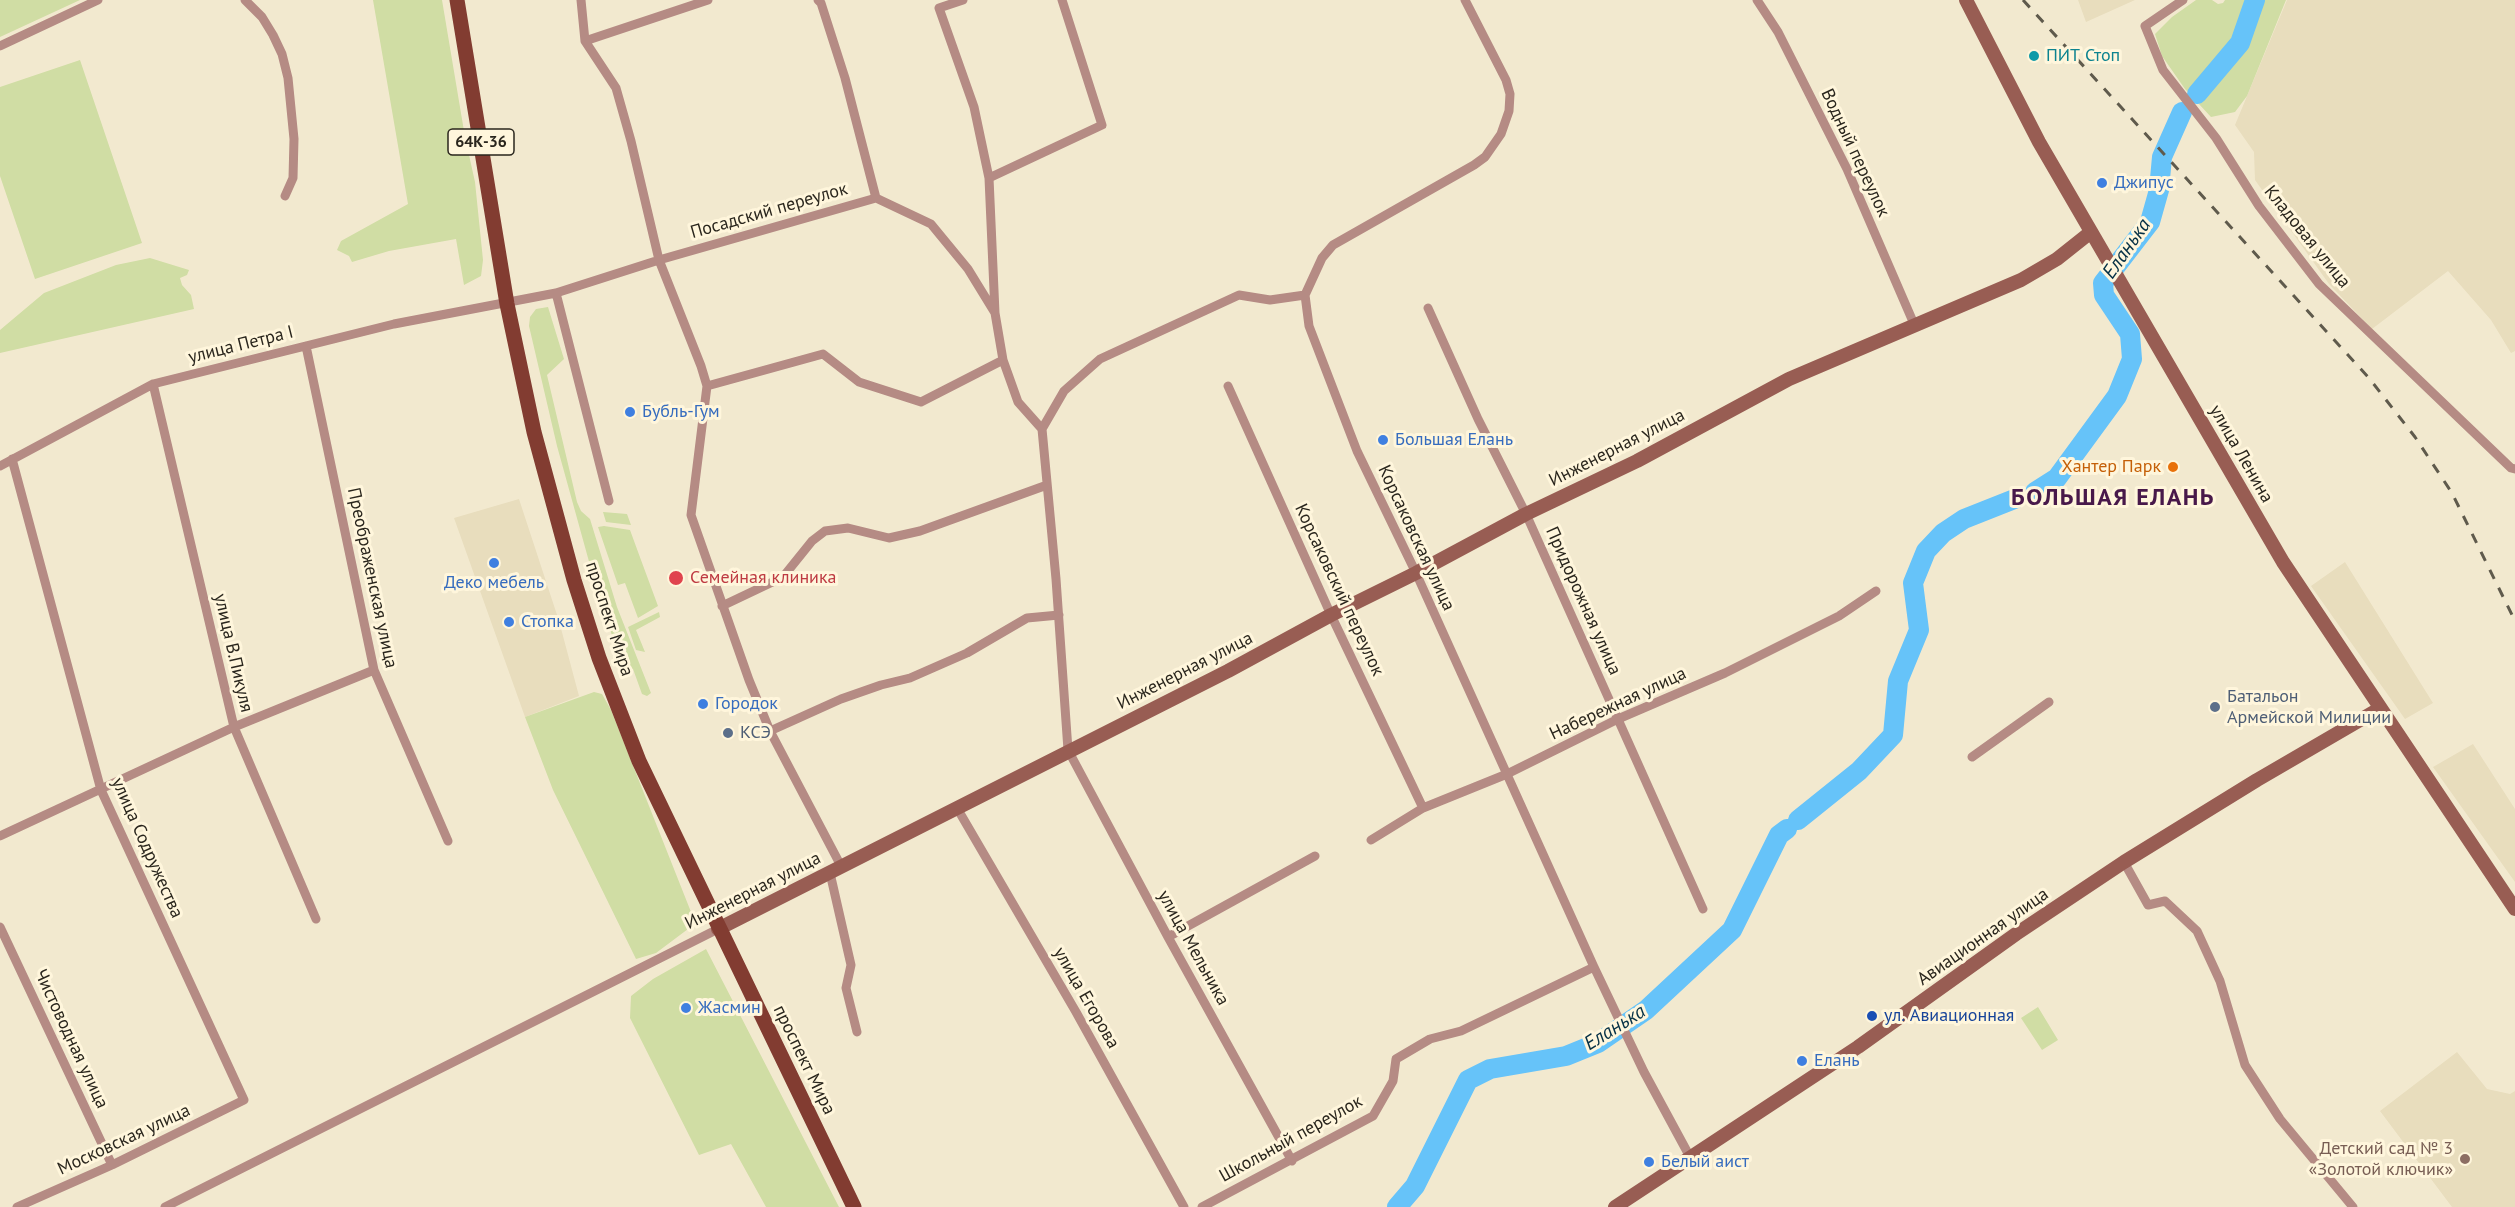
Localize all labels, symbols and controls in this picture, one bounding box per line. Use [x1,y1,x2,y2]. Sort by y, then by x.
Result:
place label: ПИТ Стоп [2046,45,2120,67]
marker: ПИТ Стоп [2027,49,2041,63]
street label: Водный переулок [1816,86,1894,220]
road number: 64К-36 [448,129,514,155]
place label: Джипус [2114,172,2174,194]
marker: Джипус [2095,176,2109,190]
street label: Посадский переулок [688,178,850,244]
street label: Кладовая улица [2259,181,2355,293]
water label: Еланька [2098,214,2156,284]
street label: улица Петра I [186,322,296,368]
place label: Бубль-Гум [642,401,720,423]
street label: улица Ленина [2204,401,2278,507]
street label: Инженерная улица [1546,404,1688,492]
marker: Бубль-Гум [623,405,637,419]
place label: Большая Елань [1395,429,1513,451]
marker: Большая Елань [1376,433,1390,447]
place label: Хантер Парк [2062,456,2161,478]
marker: Хантер Парк [2166,460,2180,474]
street label: Корсаковская улица [1373,462,1459,614]
district label: БОЛЬШАЯ ЕЛАНЬ [2011,484,2215,512]
street label: Преображенская улица [342,486,402,670]
street label: Корсаковский переулок [1290,501,1388,679]
street label: Придорожная улица [1541,524,1625,678]
marker: Деко мебель [487,556,501,570]
street label: проспект Мира [580,559,638,679]
place label: Семейная клиника [690,567,836,589]
marker: Семейная клиника [667,569,685,587]
place label: Деко мебель [444,572,544,594]
street label: улица В.Пикуля [209,592,257,714]
place label: Стопка [521,611,574,633]
marker: Стопка [502,615,516,629]
street label: Инженерная улица [1114,627,1256,715]
street label: Набережная улица [1546,663,1690,745]
place label: Батальон Армейской Милиции [2227,686,2391,728]
place label: Городок [715,693,778,715]
marker: Городок [696,697,710,711]
marker: Батальон Армейской Милиции [2208,700,2222,714]
place label: КСЭ [740,722,771,744]
marker: КСЭ [721,726,735,740]
street label: улица Содружества [106,775,188,921]
street label: Инженерная улица [682,847,824,935]
street label: Авиационная улица [1913,884,2053,990]
street label: улица Мельника [1153,887,1233,1009]
street label: улица Егорова [1048,943,1124,1053]
street label: Чистоводная улица [29,966,113,1112]
place label: Жасмин [698,997,761,1019]
water label: Еланька [1580,1000,1650,1056]
marker: Жасмин [679,1001,693,1015]
street label: проспект Мира [768,1002,840,1118]
place label: ул. Авиационная [1884,1005,2014,1027]
marker: ул. Авиационная [1865,1009,1879,1023]
place label: Елань [1814,1050,1860,1072]
marker: Елань [1795,1054,1809,1068]
street label: Школьный переулок [1216,1091,1366,1187]
street label: Московская улица [54,1100,194,1180]
place label: Детский сад № 3 «Золотой ключик» [2309,1138,2453,1180]
place label: Белый аист [1661,1151,1749,1173]
marker: Детский сад № 3 «Золотой ключик» [2458,1152,2472,1166]
marker: Белый аист [1642,1155,1656,1169]

